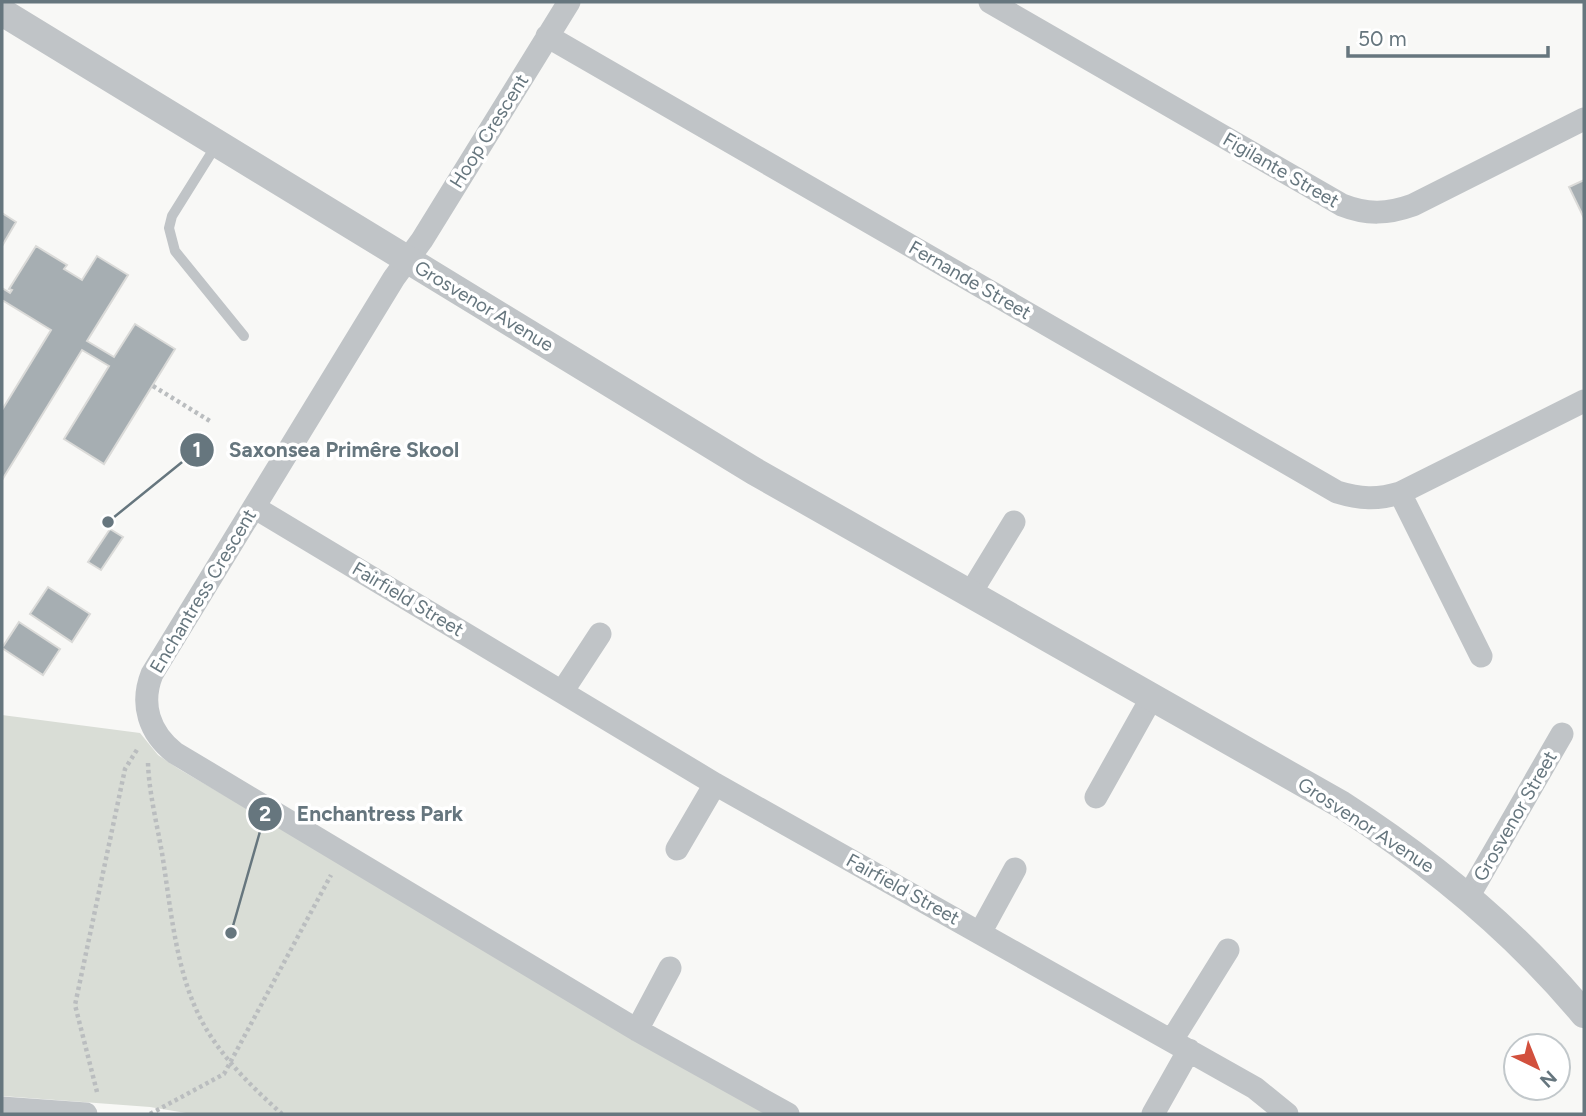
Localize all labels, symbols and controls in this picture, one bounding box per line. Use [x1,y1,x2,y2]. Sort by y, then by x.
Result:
scale bar [1348,14,1548,58]
text: 50 m [1358,26,1407,51]
street label: Hoop Crescent [445,70,533,192]
street label: Figilante Street [1219,127,1343,213]
street label: Fernande Street [905,236,1035,324]
street label: Grosvenor Avenue [410,256,558,356]
callout: Saxonsea Primêre Skool [179,429,473,471]
text: 1 [193,437,201,462]
text: Saxonsea Primêre Skool [229,437,459,462]
street label: Enchantress Crescent [145,505,261,677]
street label: Fairfield Street [348,557,468,641]
street label: Grosvenor Street [1468,747,1562,885]
street label: Grosvenor Avenue [1294,772,1438,878]
callout: Enchantress Park [248,793,477,835]
text: 2 [259,801,271,826]
text: Enchantress Park [297,801,464,826]
street label: Fairfield Street [842,848,964,930]
north arrow [1502,1032,1572,1102]
text: N [1535,1066,1561,1092]

